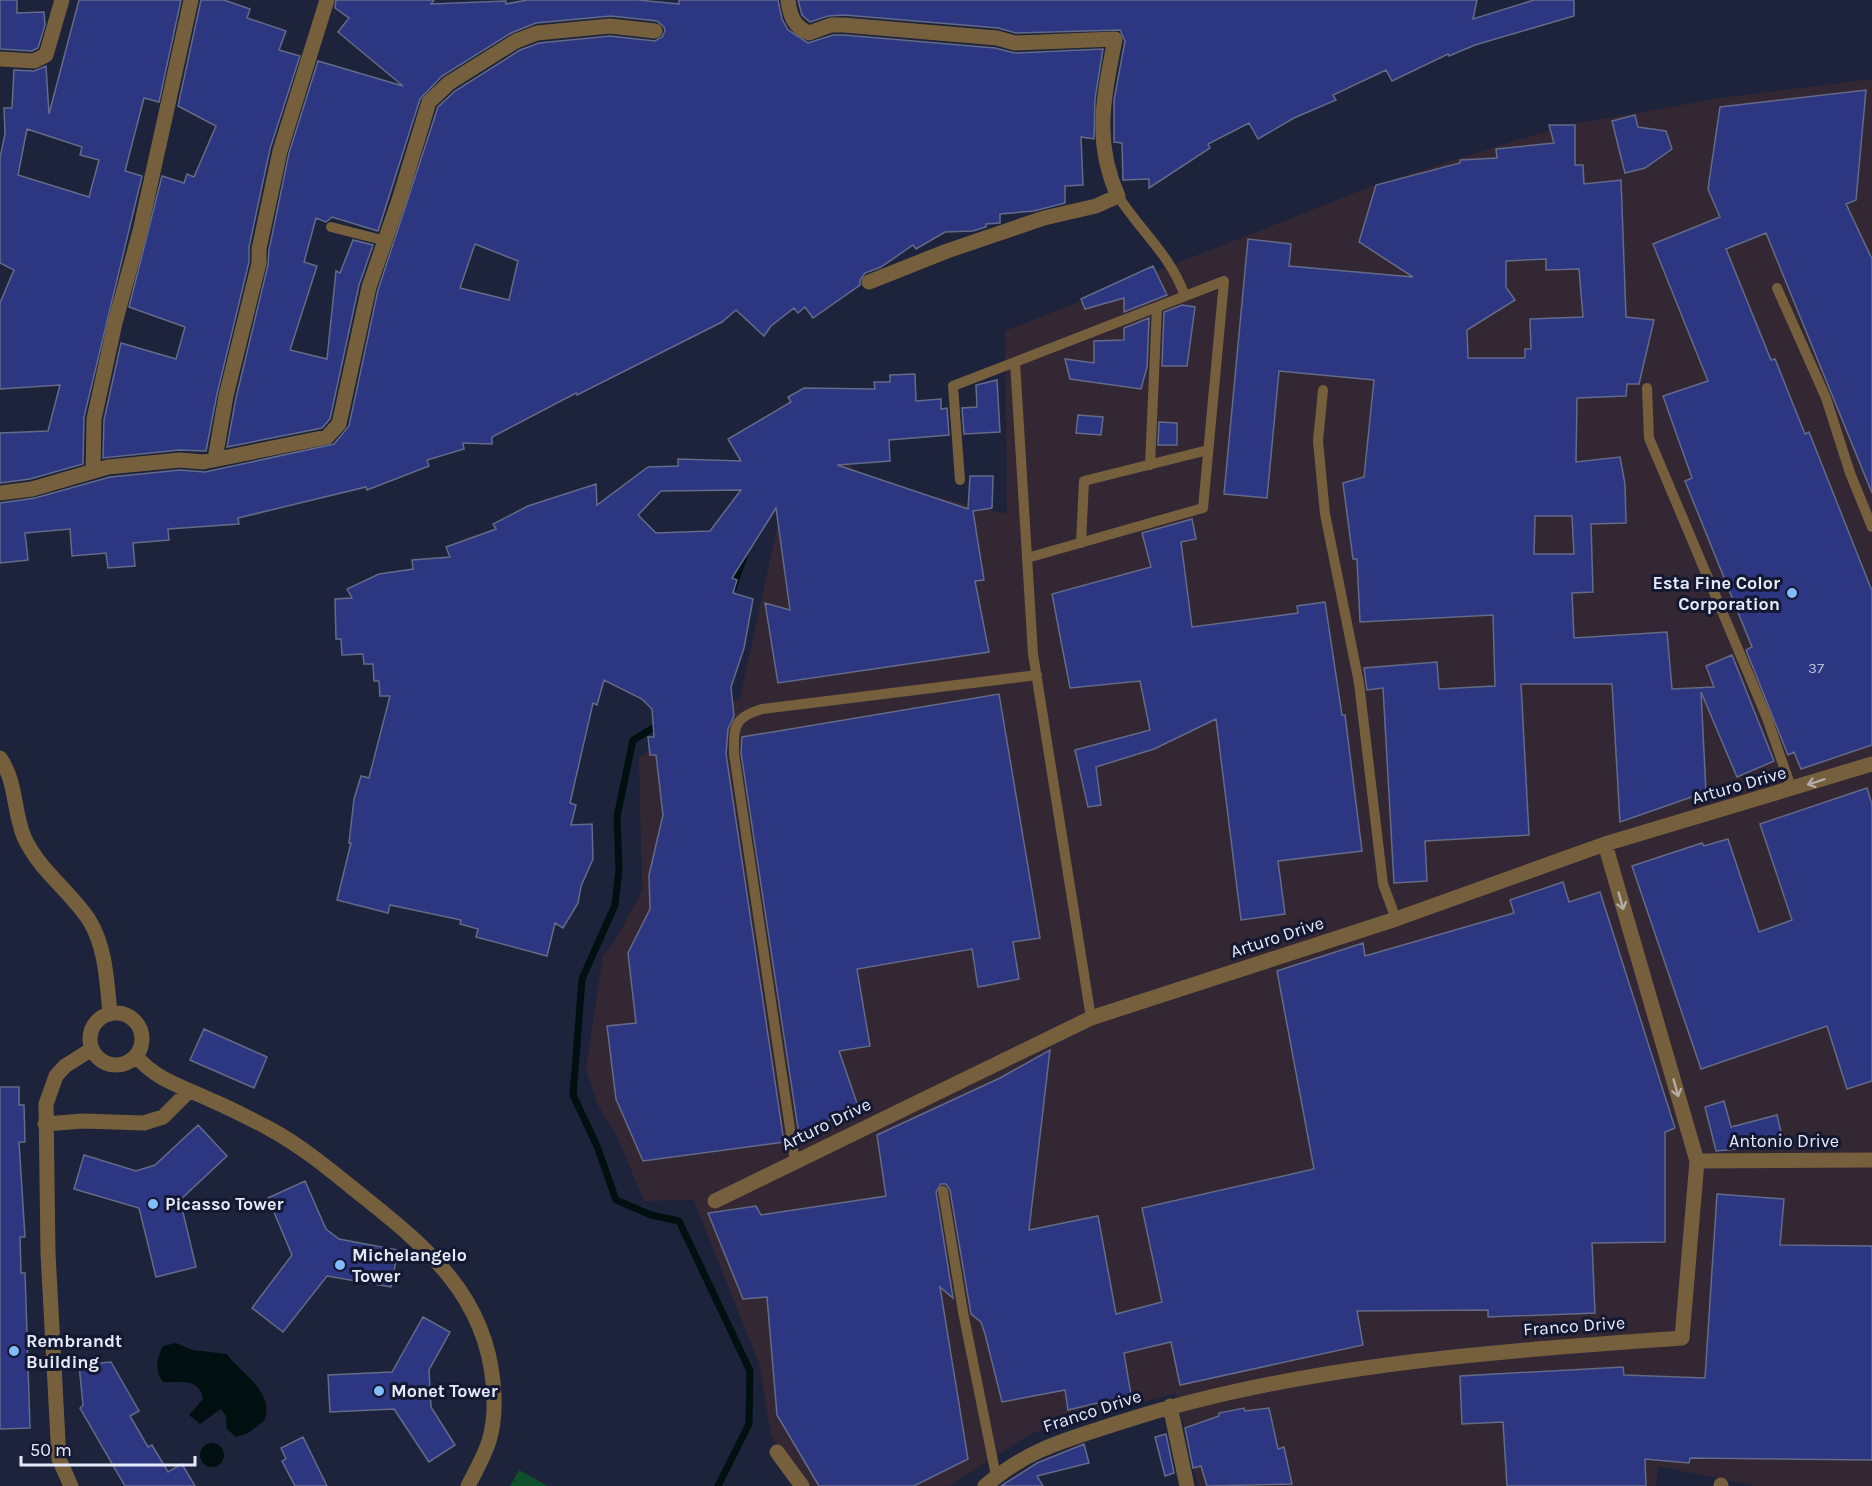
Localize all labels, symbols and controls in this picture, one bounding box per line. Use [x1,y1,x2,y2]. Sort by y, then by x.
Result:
place label: Esta Fine Color Corporation [1652,572,1780,615]
marker: Esta Fine Color Corporation [1785,586,1799,600]
house number: 37 [1808,659,1824,677]
street label: Arturo Drive [1689,761,1789,809]
one-way arrow [1807,777,1826,788]
one-way arrow [1616,891,1627,910]
street label: Arturo Drive [1227,912,1327,962]
one-way arrow [1670,1078,1682,1097]
street label: Arturo Drive [778,1093,874,1155]
street label: Antonio Drive [1729,1130,1839,1152]
place label: Picasso Tower [165,1193,284,1215]
marker: Picasso Tower [146,1197,160,1211]
place label: Michelangelo Tower [352,1244,467,1287]
marker: Michelangelo Tower [333,1258,347,1272]
street label: Franco Drive [1522,1311,1626,1341]
place label: Rembrandt Building [26,1330,122,1373]
marker: Rembrandt Building [7,1344,21,1358]
place label: Monet Tower [391,1380,498,1402]
marker: Monet Tower [372,1384,386,1398]
street label: Franco Drive [1040,1385,1144,1437]
scale bar [21,1429,195,1467]
text: 50 m [30,1439,72,1461]

